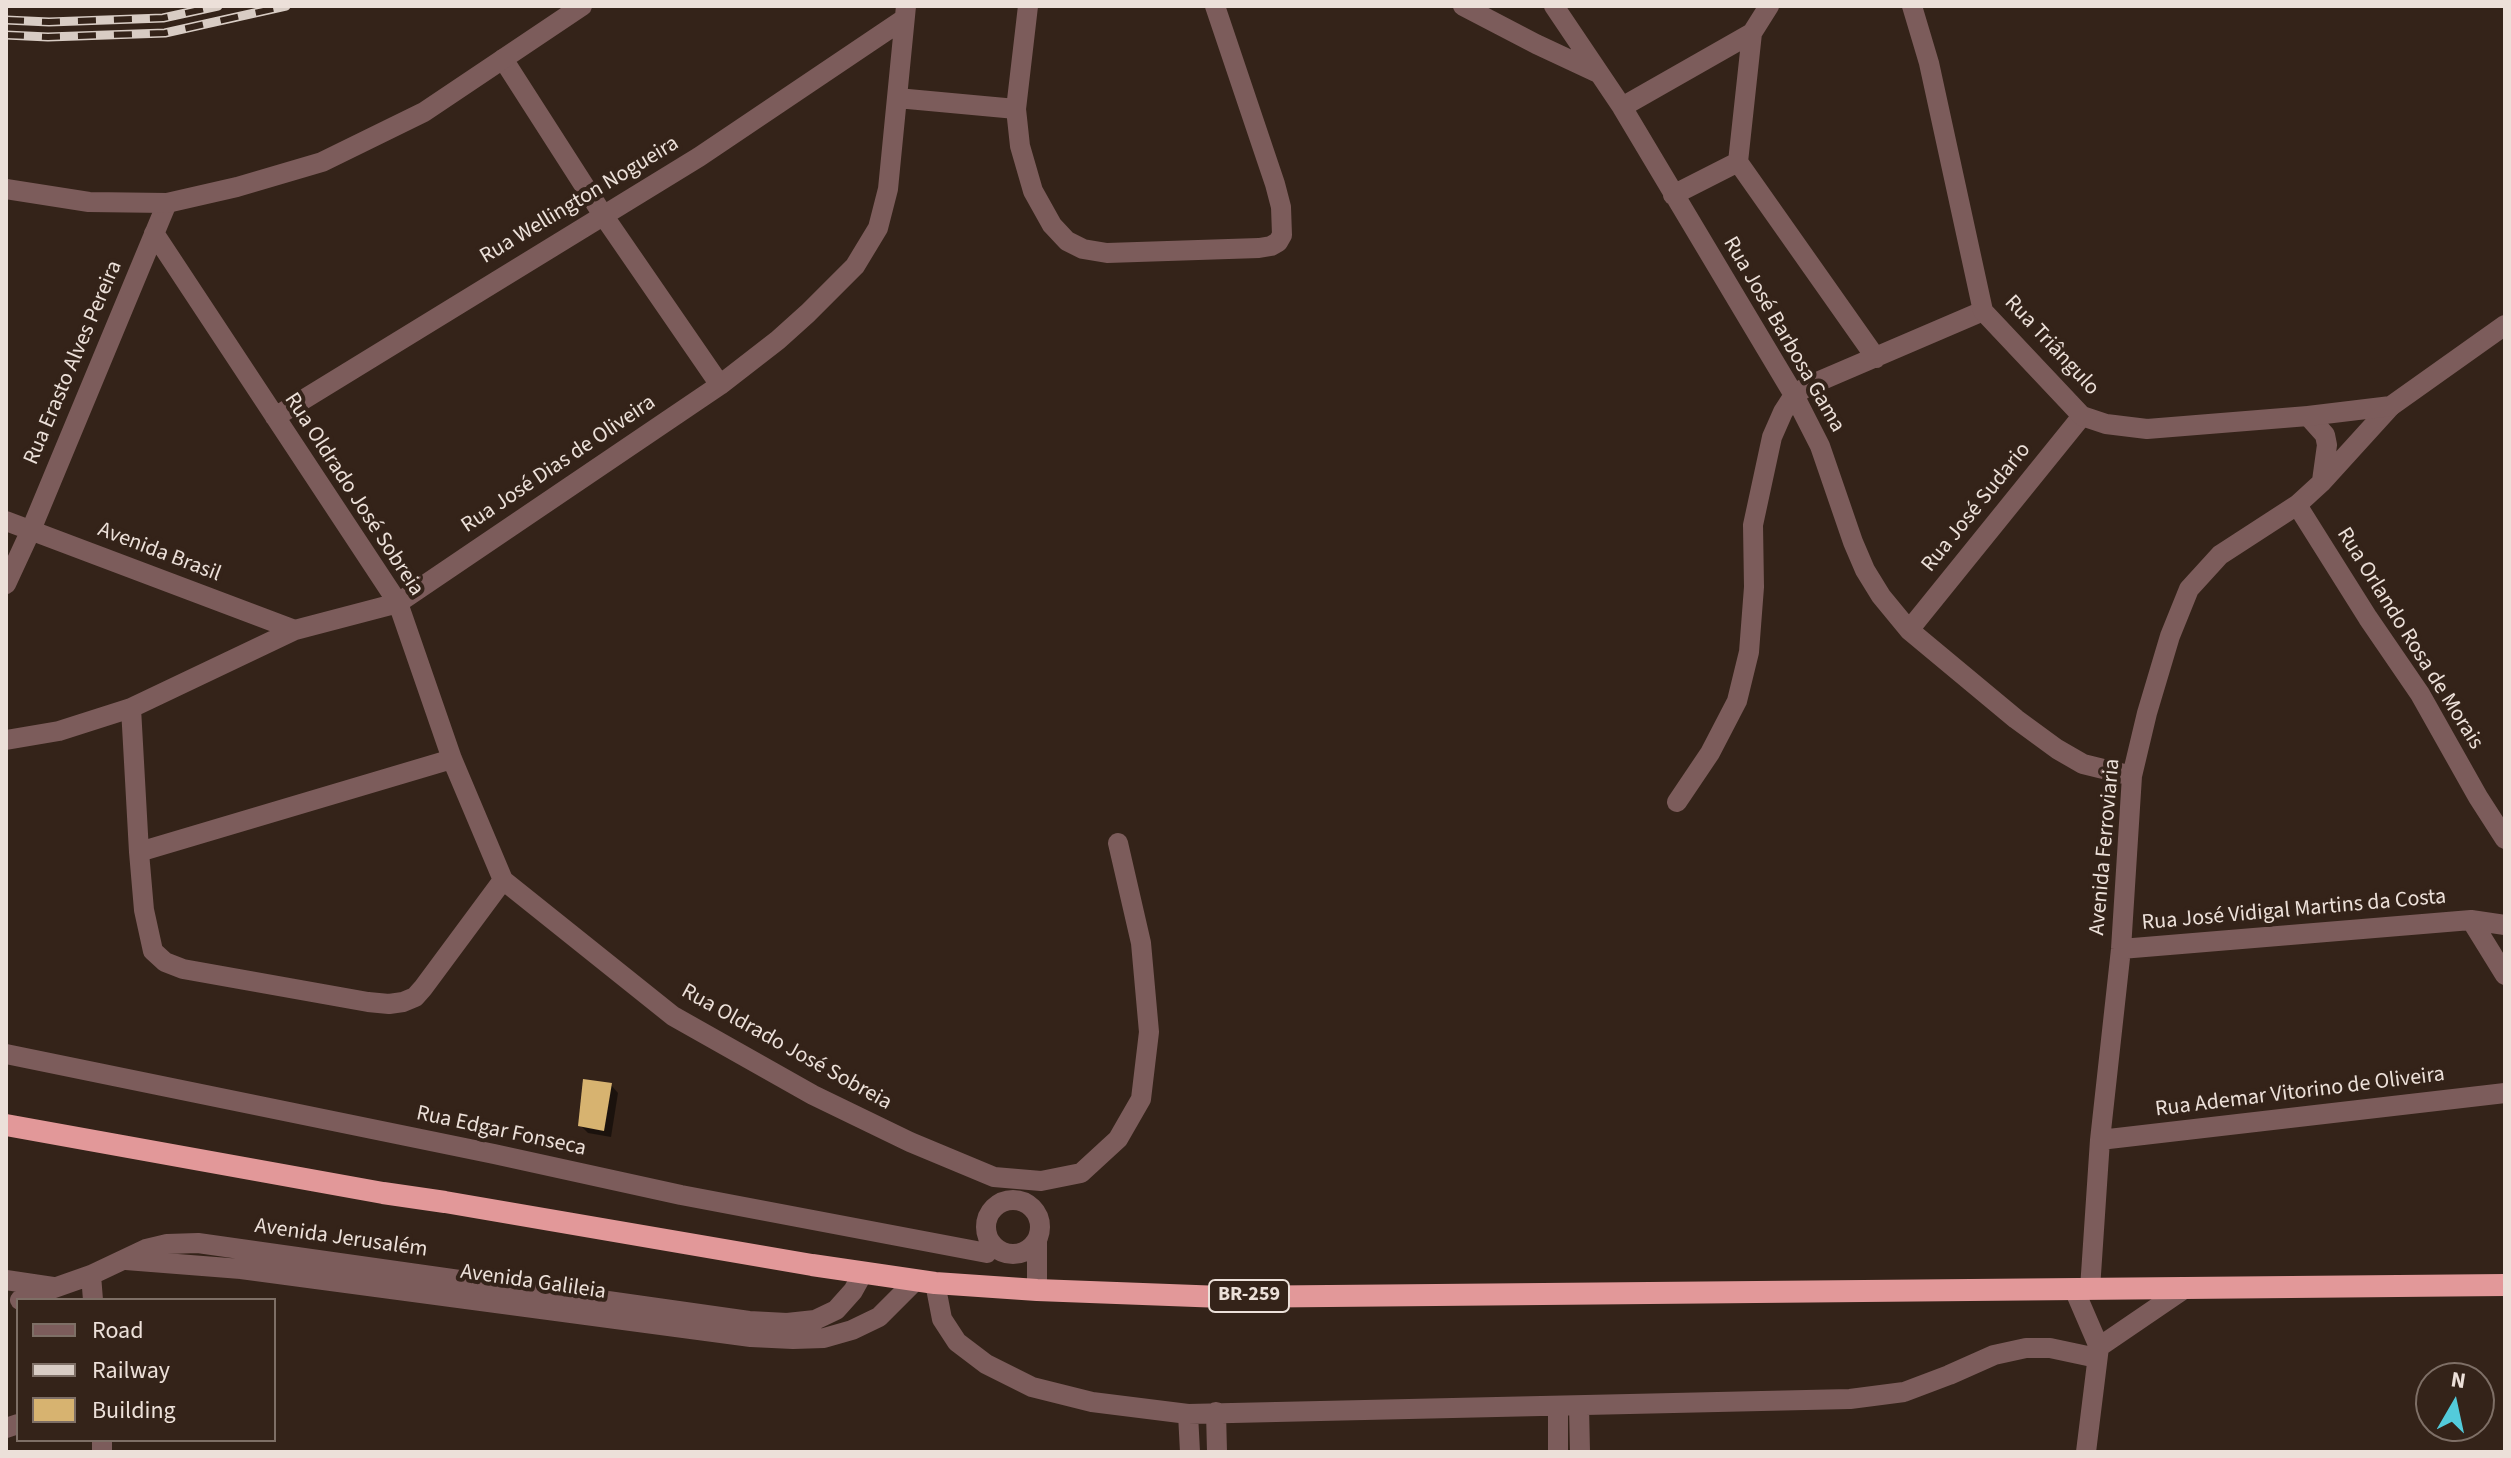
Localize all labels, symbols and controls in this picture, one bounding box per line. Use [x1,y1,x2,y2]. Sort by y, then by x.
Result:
street label: Rua Wellington Nogueira [476,131,684,271]
street label: Rua José Barbosa Gama [1716,233,1850,437]
street label: Rua Erasto Alves Pereira [19,257,129,469]
street label: Rua Triângulo [1998,290,2104,402]
street label: Rua Oldrado José Sobreia [277,389,429,601]
street label: Rua José Dias de Oliveira [457,390,661,540]
street label: Rua José Sudario [1917,438,2037,578]
street label: Avenida Brasil [94,517,224,589]
street label: Rua Orlando Rosa de Morais [2330,523,2488,755]
street label: Avenida Ferroviaria [2085,758,2127,936]
street label: Rua José Vidigal Martins da Costa [2141,885,2447,937]
street label: Rua Oldrado José Sobreia [676,979,896,1117]
street label: Rua Ademar Vitorino de Oliveira [2154,1062,2446,1124]
street label: Rua Edgar Fonseca [414,1101,588,1163]
street label: Avenida Jerusalém [253,1214,429,1264]
street label: Avenida Galileia [459,1260,607,1306]
road number: BR-259 [1209,1280,1289,1312]
legend [16,1298,276,1442]
text: Road [92,1313,144,1348]
text: Railway [92,1353,170,1388]
north arrow [2415,1362,2495,1442]
text: N [2449,1363,2468,1397]
text: Building [92,1393,176,1428]

